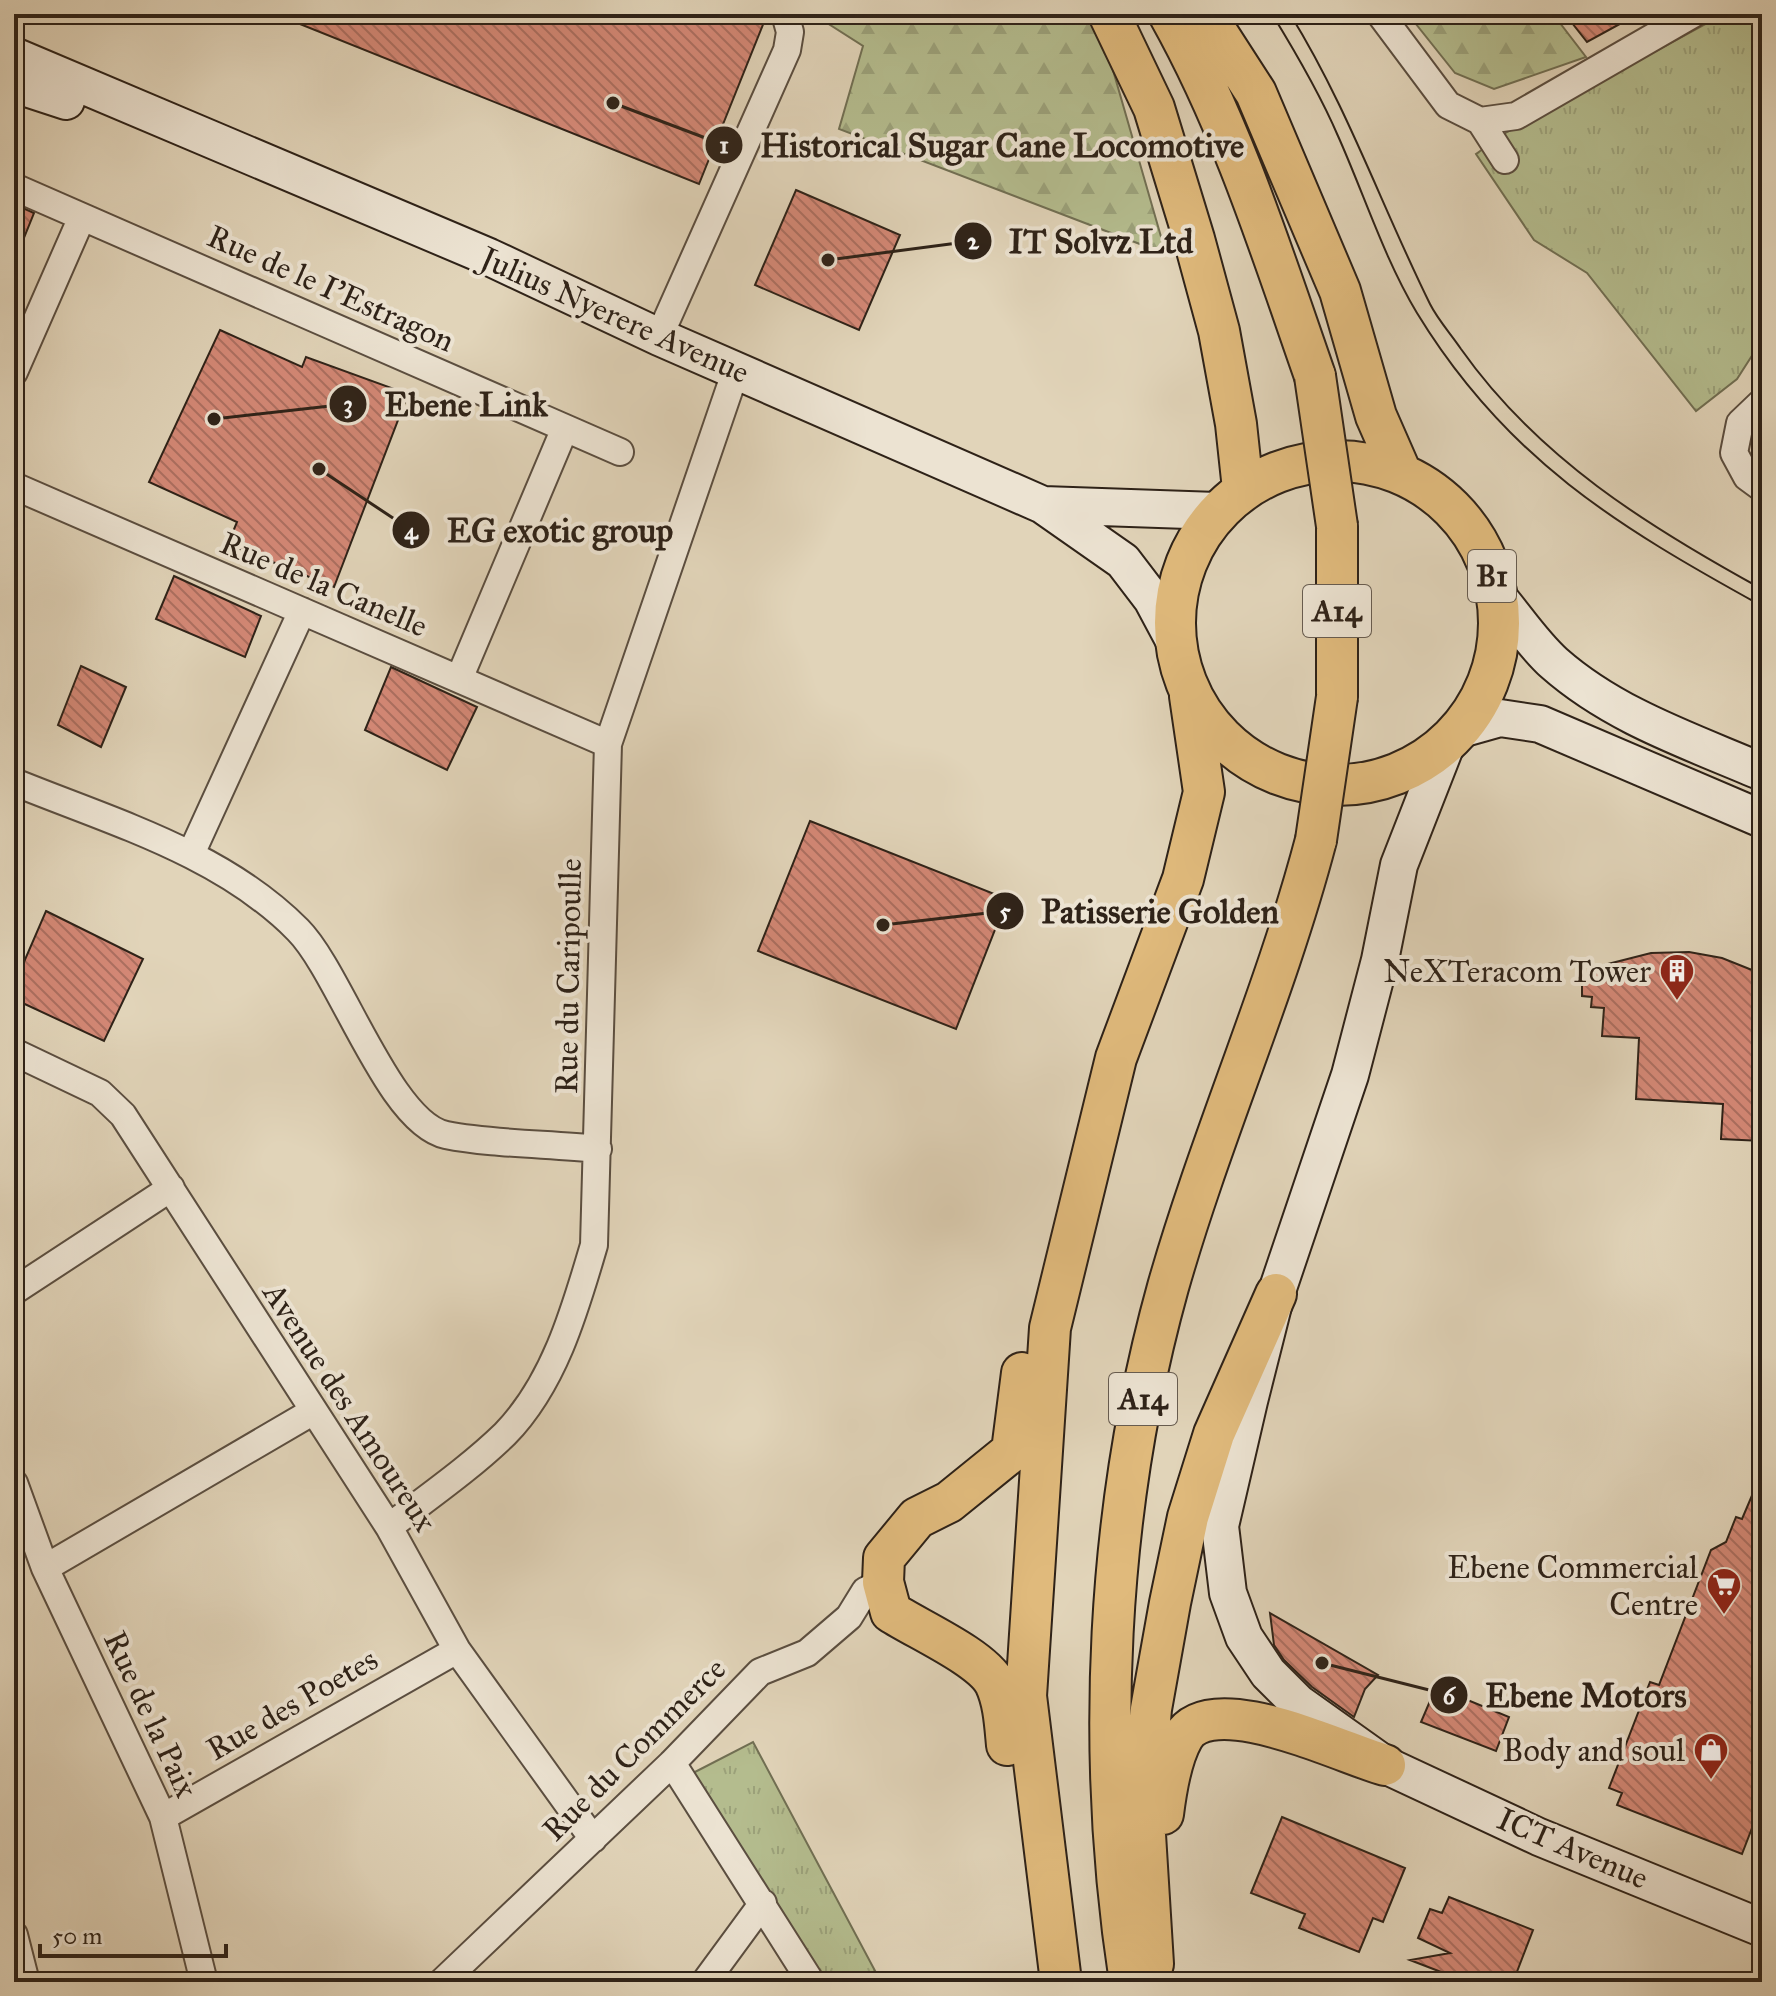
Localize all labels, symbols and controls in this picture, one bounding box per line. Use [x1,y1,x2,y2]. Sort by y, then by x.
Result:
callout: Historical Sugar Cane Locomotive [704,116,1260,174]
text: Historical Sugar Cane Locomotive [760,125,1244,166]
text: 1 [719,130,729,160]
callout: IT Solvz Ltd [953,212,1210,270]
street label: Rue de le I'Estragon [201,216,460,360]
text: IT Solvz Ltd [1009,221,1194,262]
text: 2 [967,226,980,256]
street label: Julius Nyerere Avenue [472,237,755,392]
callout: Ebene Link [328,375,563,433]
text: Ebene Link [384,384,549,425]
text: 3 [343,389,353,419]
callout: EG exotic group [391,501,689,559]
text: EG exotic group [447,510,673,551]
text: 4 [404,516,419,546]
street label: Rue de la Canelle [214,523,433,646]
road number: B1 [1468,550,1516,602]
road number: A14 [1303,585,1371,637]
street label: Rue du Caripoulle [547,858,590,1094]
callout: Patisserie Golden [985,882,1295,940]
text: Patisserie Golden [1041,891,1280,932]
text: 5 [999,896,1011,926]
place label: NeXTeracom Tower [1383,952,1651,991]
building icon: NeXTeracom Tower [1658,952,1696,1002]
street label: Avenue des Amoureux [253,1274,445,1539]
road number: A14 [1109,1373,1177,1425]
place label: Ebene Commercial Centre [1447,1548,1698,1624]
supermarket icon: Ebene Commercial Centre [1705,1566,1743,1616]
street label: Rue de la Paix [95,1625,206,1804]
street label: Rue des Poetes [200,1640,385,1769]
street label: Rue du Commerce [535,1650,734,1849]
callout: Ebene Motors [1429,1666,1703,1724]
text: Ebene Motors [1485,1675,1687,1716]
text: 6 [1443,1681,1457,1711]
place label: Body and soul [1502,1731,1685,1770]
shop icon: Body and soul [1692,1731,1730,1781]
street label: ICT Avenue [1492,1799,1654,1898]
scale bar [40,1908,226,1958]
text: 50 m [52,1921,102,1951]

